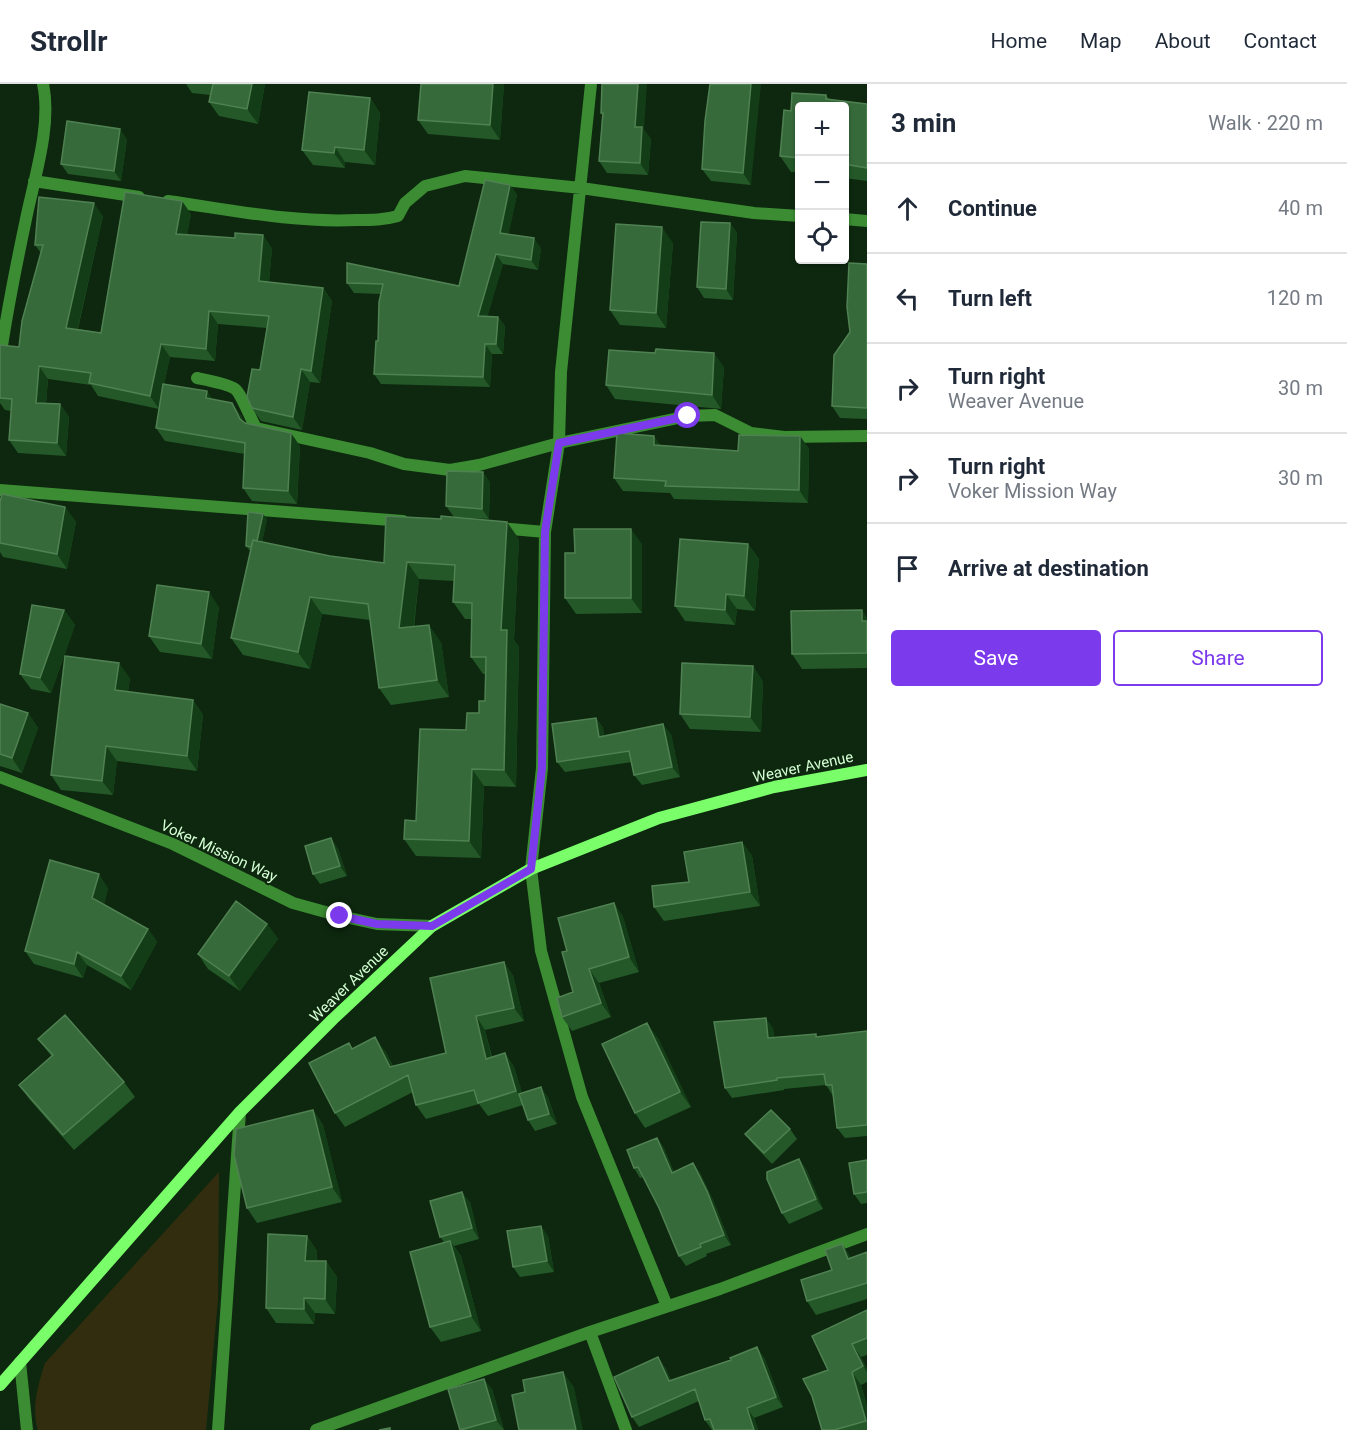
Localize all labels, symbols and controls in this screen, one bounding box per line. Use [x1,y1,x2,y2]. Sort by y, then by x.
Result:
text: Strollr [30,25,107,58]
text: Home [991,29,1047,53]
text: Map [1080,29,1122,53]
text: About [1155,29,1211,53]
text: Contact [1244,29,1317,53]
map controls [795,102,849,264]
button: + [795,102,849,156]
text: 3 min [891,108,956,138]
text: Walk · 220 m [1208,111,1323,135]
button: − [795,156,849,210]
icon: ahead [891,192,924,225]
text: Continue [948,196,1037,221]
text: 40 m [1278,196,1323,220]
button: locate [795,210,849,264]
icon: left [891,282,924,315]
text: Turn left [948,286,1032,311]
text: 120 m [1267,286,1323,310]
text: Turn right [948,364,1045,389]
icon: right [891,372,924,405]
text: 30 m [1278,376,1323,400]
text: Weaver Avenue [948,389,1084,413]
route start [674,402,700,428]
text: Turn right [948,454,1045,479]
icon: right [891,462,924,495]
text: 30 m [1278,466,1323,490]
text: Voker Mission Way [948,479,1117,503]
icon: arrive [891,552,924,585]
text: Arrive at destination [948,556,1149,581]
button: Save [891,630,1101,686]
button: Share [1113,630,1323,686]
street label: Weaver Avenue [751,748,855,786]
street label: Voker Mission Way [158,816,280,886]
route end [326,902,352,928]
street label: Weaver Avenue [306,942,392,1026]

